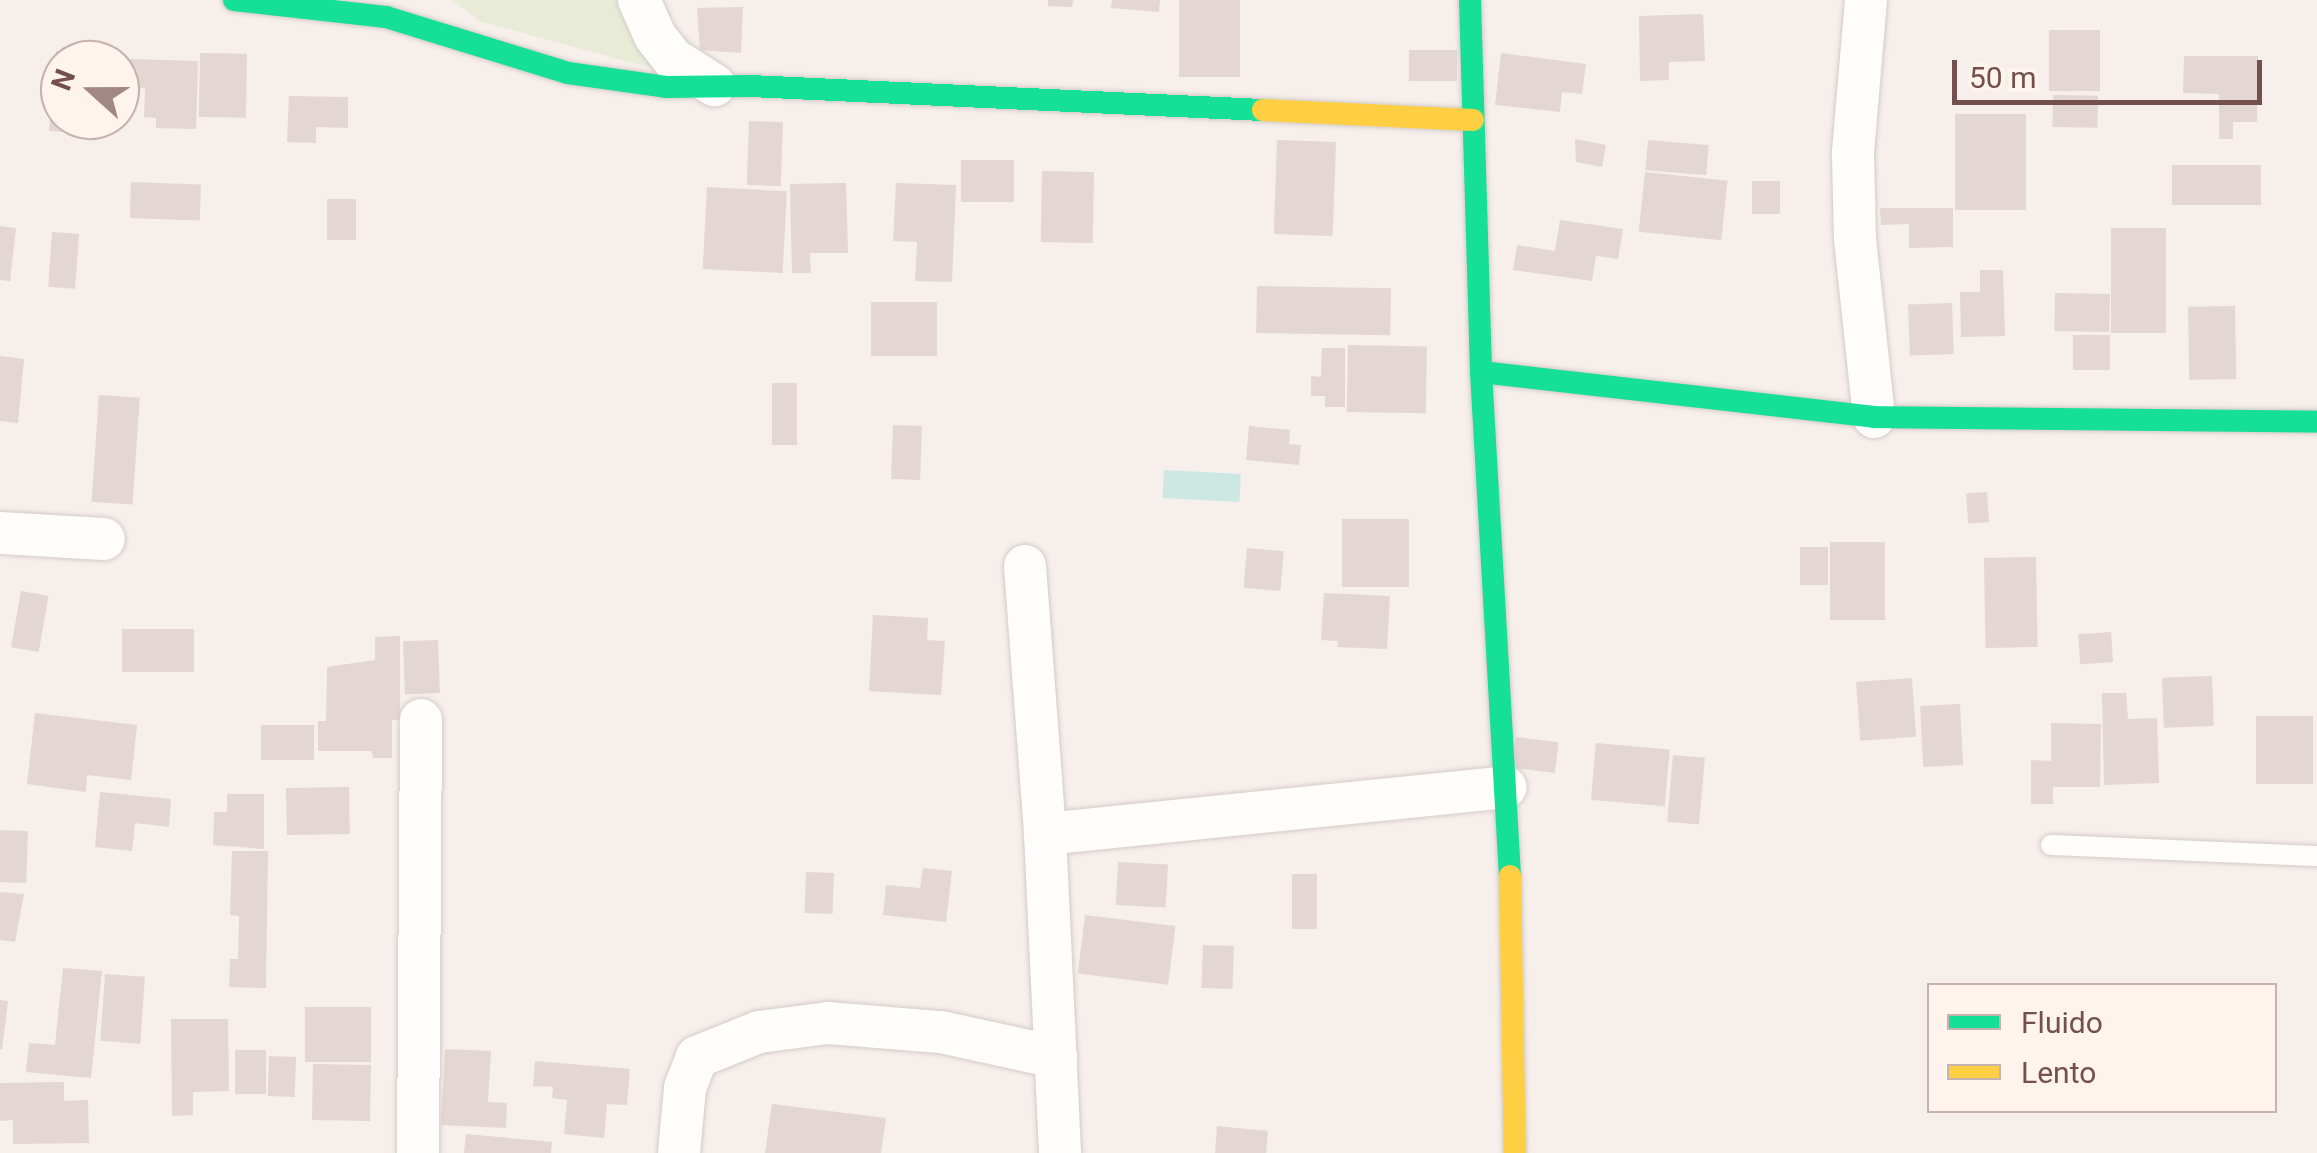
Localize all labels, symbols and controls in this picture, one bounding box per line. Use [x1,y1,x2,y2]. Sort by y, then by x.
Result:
north arrow [40,40,140,140]
scale bar [1957,40,2267,102]
text: 50 m [1969,60,2036,95]
text: N [44,65,82,95]
legend [1927,983,2277,1113]
text: Fluido [2021,1005,2103,1040]
text: Lento [2021,1055,2096,1090]

